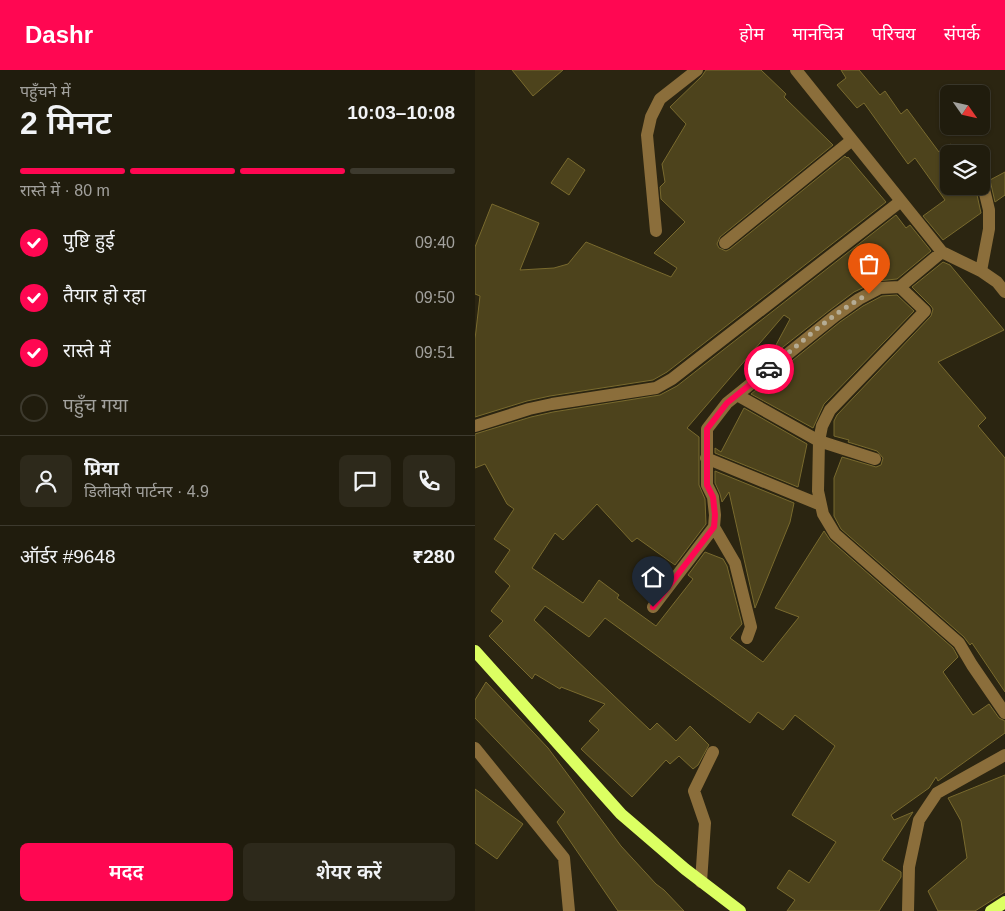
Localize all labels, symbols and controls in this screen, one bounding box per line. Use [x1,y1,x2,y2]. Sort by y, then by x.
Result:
text: Dashr [25,21,93,48]
text: होम [739,24,764,44]
text: मानचित्र [792,24,844,44]
text: परिचय [872,24,916,44]
text: संपर्क [944,24,980,44]
text: पहुँचने में [20,83,71,100]
north arrow [940,85,990,135]
map controls [940,85,990,195]
text: 10:03–10:08 [347,102,455,123]
text: 2 मिनट [20,105,112,141]
button: layers [940,145,990,195]
text: रास्ते में · 80 m [20,182,110,199]
icon: check [20,229,48,257]
text: पुष्टि हुई [63,230,115,251]
text: 09:40 [415,234,455,251]
pin [848,243,890,294]
icon: bag [855,250,883,278]
icon: check [20,284,48,312]
text: तैयार हो रहा [63,285,146,306]
text: 09:50 [415,289,455,306]
icon: check [20,339,48,367]
text: रास्ते में [63,340,111,361]
text: 09:51 [415,344,455,361]
courier [744,344,794,394]
icon: car [755,355,783,383]
text: पहुँच गया [63,395,128,416]
button: person [20,455,72,507]
button: chat [339,455,391,507]
button: phone [403,455,455,507]
text: प्रिया [84,458,119,479]
text: डिलीवरी पार्टनर · 4.9 [84,483,209,500]
text: ऑर्डर #9648 [20,546,116,567]
text: ₹280 [412,546,455,567]
pin [632,556,674,607]
icon: home [639,563,667,591]
button: मदद [20,843,233,901]
button: शेयर करें [243,843,455,901]

